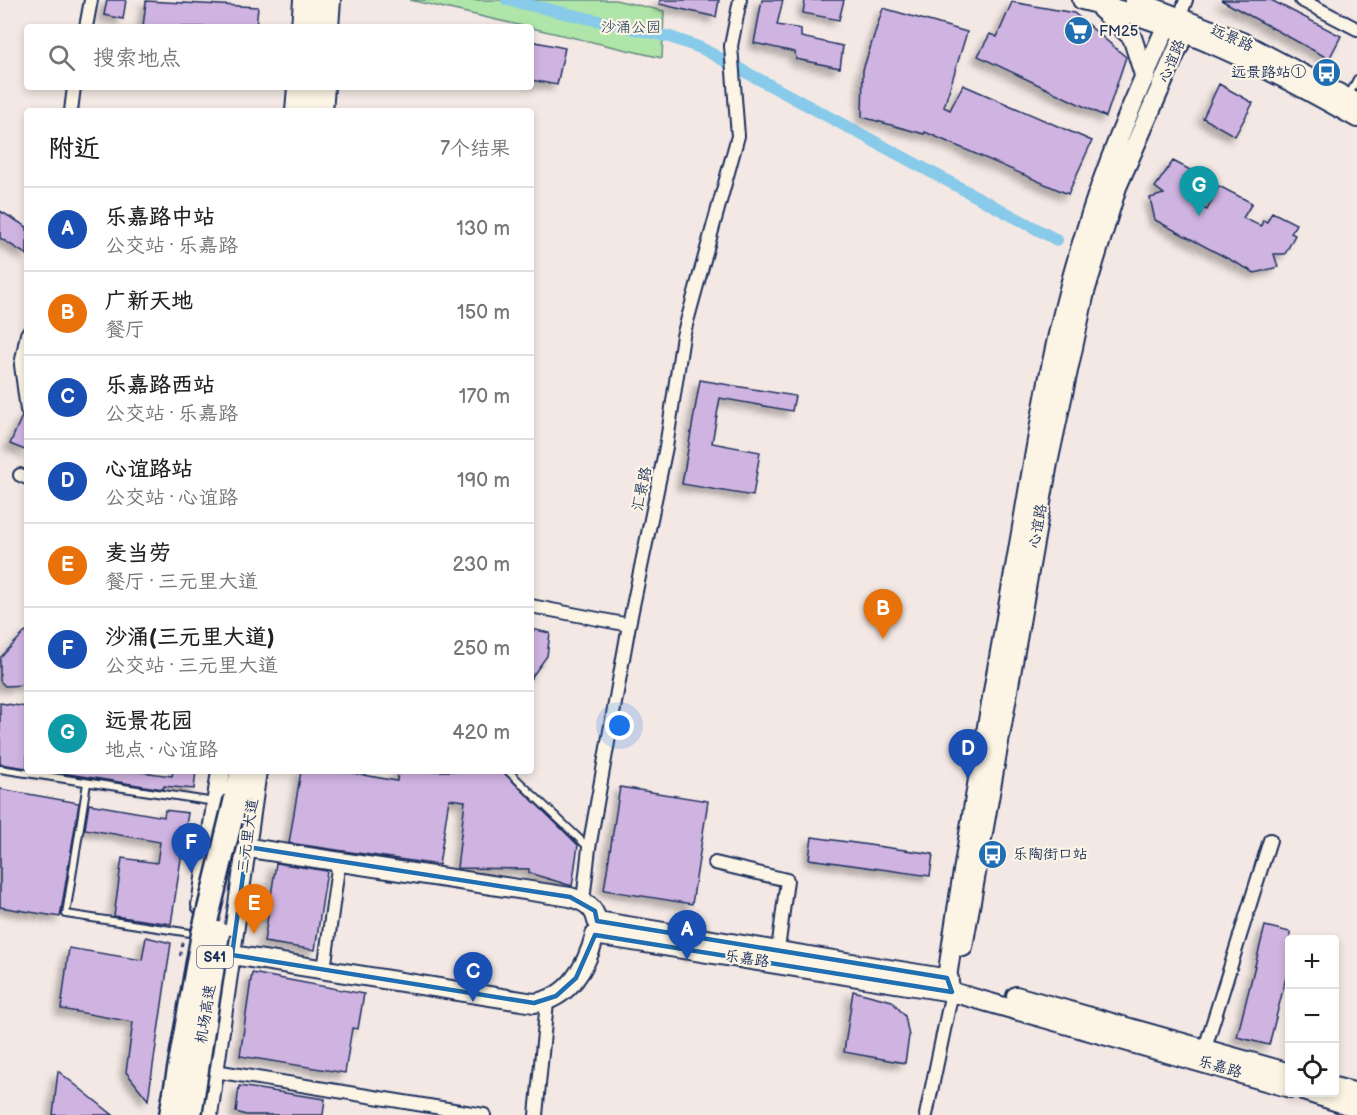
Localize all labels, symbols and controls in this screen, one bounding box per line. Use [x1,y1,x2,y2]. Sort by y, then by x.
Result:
supermarket icon: FM25 [1062,15,1094,47]
park label: 沙涌公园 [601,18,661,37]
street label: 远景路 [1208,20,1256,56]
place label: FM25 [1099,22,1138,41]
search box [24,24,534,90]
street label: 心谊路 [1154,37,1190,85]
icon: search [45,41,78,74]
text: 搜索地点 [93,45,181,72]
bus stop icon: 远景路站① [1311,56,1343,88]
place label: 远景路站① [1231,63,1306,82]
text: 附近 [48,134,100,165]
text: 7个结果 [440,137,510,161]
pin: G [1180,166,1218,216]
text: 乐嘉路中站 [105,204,215,231]
text: A [61,217,74,241]
text: 130 m [456,217,510,241]
text: 公交站 · 乐嘉路 [105,234,238,258]
text: 广新天地 [105,288,193,315]
text: B [60,301,75,325]
text: 150 m [457,301,510,325]
text: 餐厅 [105,318,145,342]
text: 乐嘉路西站 [105,372,215,399]
text: C [60,385,75,409]
text: 170 m [459,385,510,409]
text: 公交站 · 乐嘉路 [105,402,238,426]
text: 心谊路站 [105,456,193,483]
street label: 汇景路 [628,465,656,513]
text: D [61,469,74,493]
text: 190 m [457,469,510,493]
text: 公交站 · 心谊路 [105,486,238,510]
street label: 心谊路 [1025,502,1051,550]
text: 麦当劳 [105,540,171,567]
text: E [61,553,74,577]
text: 230 m [453,553,510,577]
text: 餐厅 · 三元里大道 [105,570,258,594]
pin: B [864,590,902,639]
text: 沙涌(三元里大道) [105,624,275,651]
text: F [61,637,74,661]
text: 250 m [453,637,510,661]
text: 公交站 · 三元里大道 [105,654,278,678]
text: 远景花园 [105,708,193,735]
your location [605,711,634,740]
text: G [60,721,75,745]
text: 420 m [452,721,510,745]
pin: D [948,730,988,779]
text: 地点 · 心谊路 [105,738,218,762]
street label: 三元里大道 [233,798,263,874]
pin: F [172,824,210,873]
bus stop icon: 乐陶街口站 [976,838,1008,870]
place label: 乐陶街口站 [1013,845,1088,864]
pin: E [234,884,274,934]
pin: A [668,910,706,960]
map controls [1285,935,1339,1097]
button: + [1285,935,1339,989]
road number: S41 [197,946,233,968]
street label: 乐嘉路 [723,946,771,972]
pin: C [454,952,492,1002]
street label: 机场高速 [192,983,220,1045]
button: − [1285,989,1339,1043]
button: locate [1285,1043,1339,1097]
street label: 乐嘉路 [1196,1052,1244,1082]

